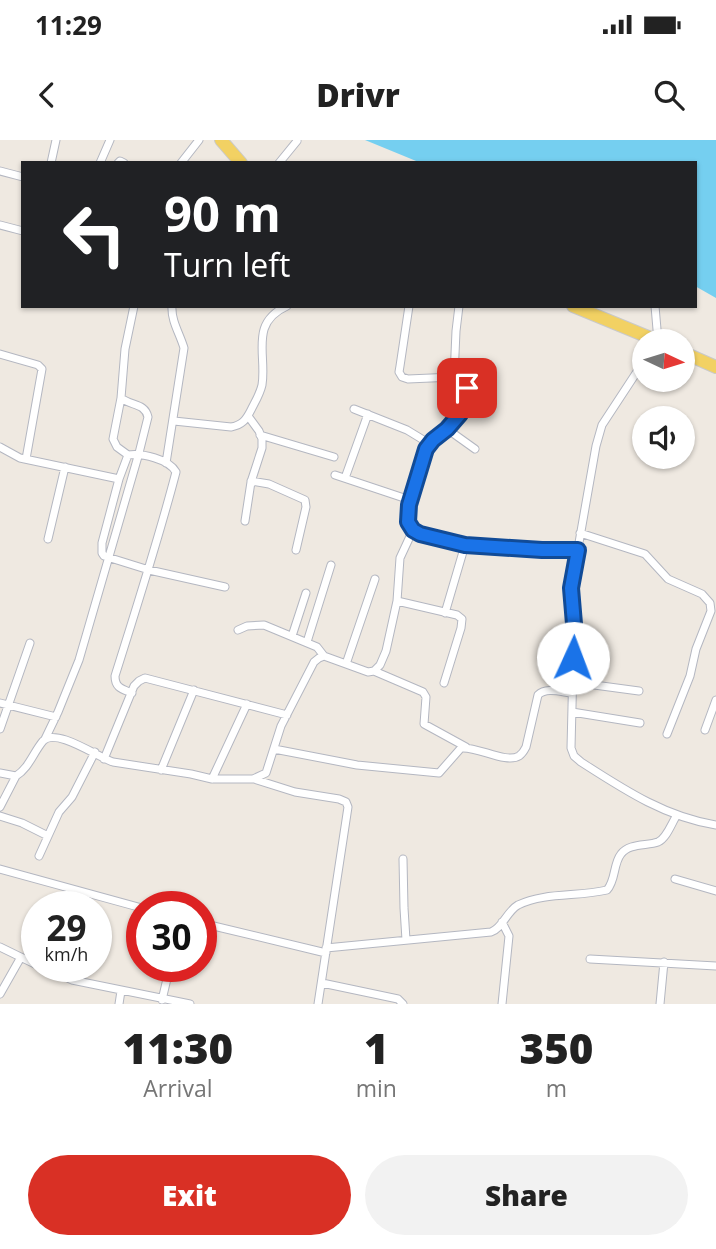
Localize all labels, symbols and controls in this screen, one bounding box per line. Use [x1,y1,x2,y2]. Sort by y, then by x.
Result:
text: 11:29 [35,7,102,43]
text: Drivr [316,73,400,116]
icon: back [28,76,66,114]
icon: search [650,76,688,114]
text: 90 m [164,180,281,246]
icon: left [49,189,140,280]
text: Turn left [164,243,290,286]
north arrow [632,329,695,392]
map controls [632,329,695,469]
pin [437,358,497,418]
icon: arrive [448,369,486,407]
button: sound [632,406,695,469]
position arrow [536,621,610,695]
speed limit sign: 30 [126,891,217,982]
text: 29 [46,904,87,951]
text: km/h [45,942,88,966]
text: 11:30 [123,1019,233,1076]
text: 1 [364,1019,389,1076]
text: 350 [520,1019,593,1076]
text: Arrival [143,1072,213,1104]
text: min [356,1072,397,1104]
text: m [546,1072,567,1104]
button: Exit [28,1155,351,1235]
button: Share [365,1155,688,1235]

